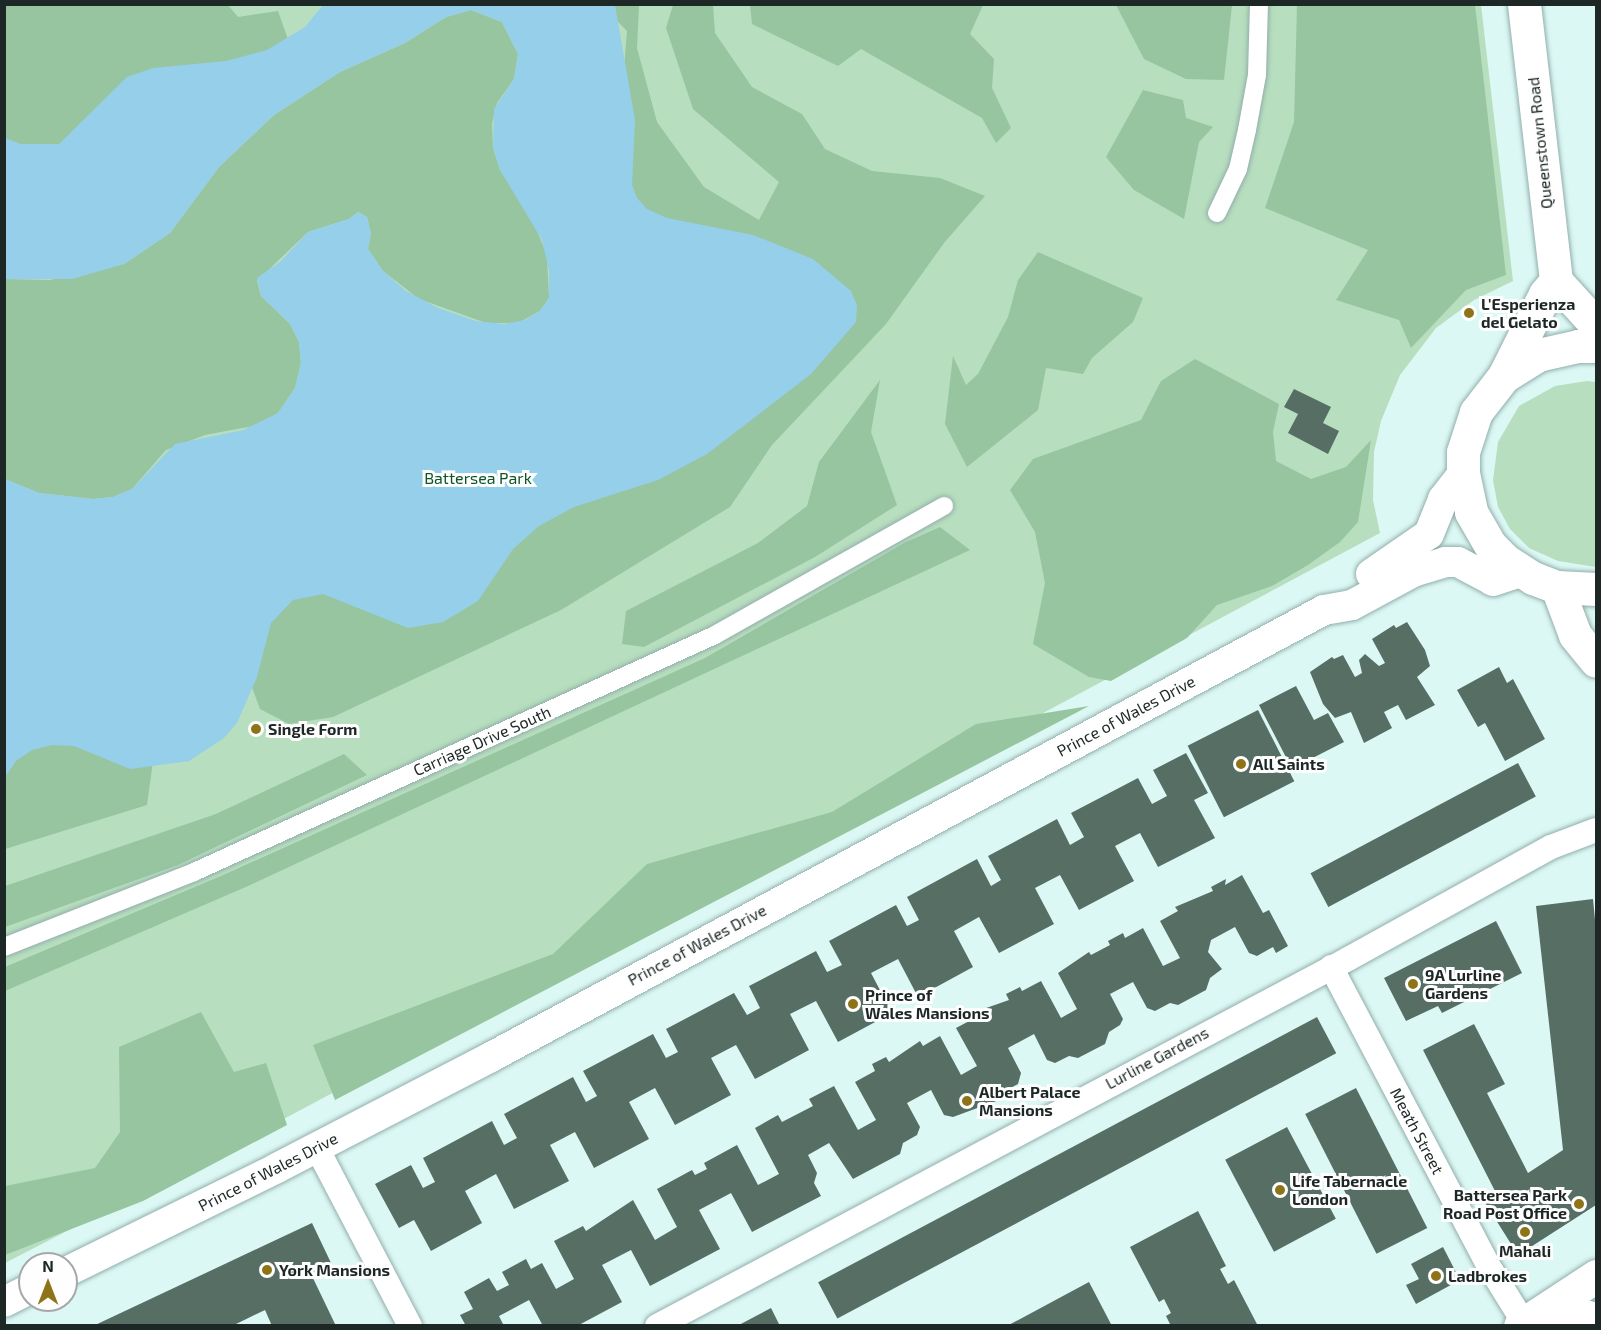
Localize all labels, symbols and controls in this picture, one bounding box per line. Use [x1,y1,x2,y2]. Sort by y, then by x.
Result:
street label: Queenstown Road [1524,76,1556,210]
place label: L'Esperienza del Gelato [1481,294,1575,332]
marker: L'Esperienza del Gelato [1462,306,1476,320]
park label: Battersea Park [424,468,532,488]
street label: Prince of Wales Drive [1053,671,1199,761]
street label: Carriage Drive South [410,702,554,780]
place label: Single Form [268,719,357,739]
marker: Single Form [249,722,263,736]
place label: All Saints [1253,754,1325,774]
marker: All Saints [1234,757,1248,771]
street label: Prince of Wales Drive [624,900,770,990]
place label: 9A Lurline Gardens [1425,965,1502,1003]
marker: 9A Lurline Gardens [1406,977,1420,991]
place label: Prince of Wales Mansions [865,985,990,1023]
marker: Prince of Wales Mansions [846,997,860,1011]
street label: Lurline Gardens [1102,1023,1212,1093]
place label: Albert Palace Mansions [979,1082,1080,1120]
street label: Meath Street [1386,1085,1448,1177]
marker: Albert Palace Mansions [960,1094,974,1108]
street label: Prince of Wales Drive [195,1128,341,1216]
place label: Life Tabernacle London [1292,1171,1408,1209]
marker: Life Tabernacle London [1273,1183,1287,1197]
place label: Battersea Park Road Post Office [1443,1185,1567,1223]
marker: Battersea Park Road Post Office [1572,1197,1586,1211]
marker: Mahali [1518,1225,1532,1239]
place label: Mahali [1499,1241,1551,1261]
north arrow [18,1252,78,1312]
text: N [42,1256,54,1275]
place label: York Mansions [279,1260,390,1280]
marker: York Mansions [260,1263,274,1277]
place label: Ladbrokes [1448,1266,1527,1286]
marker: Ladbrokes [1429,1269,1443,1283]

